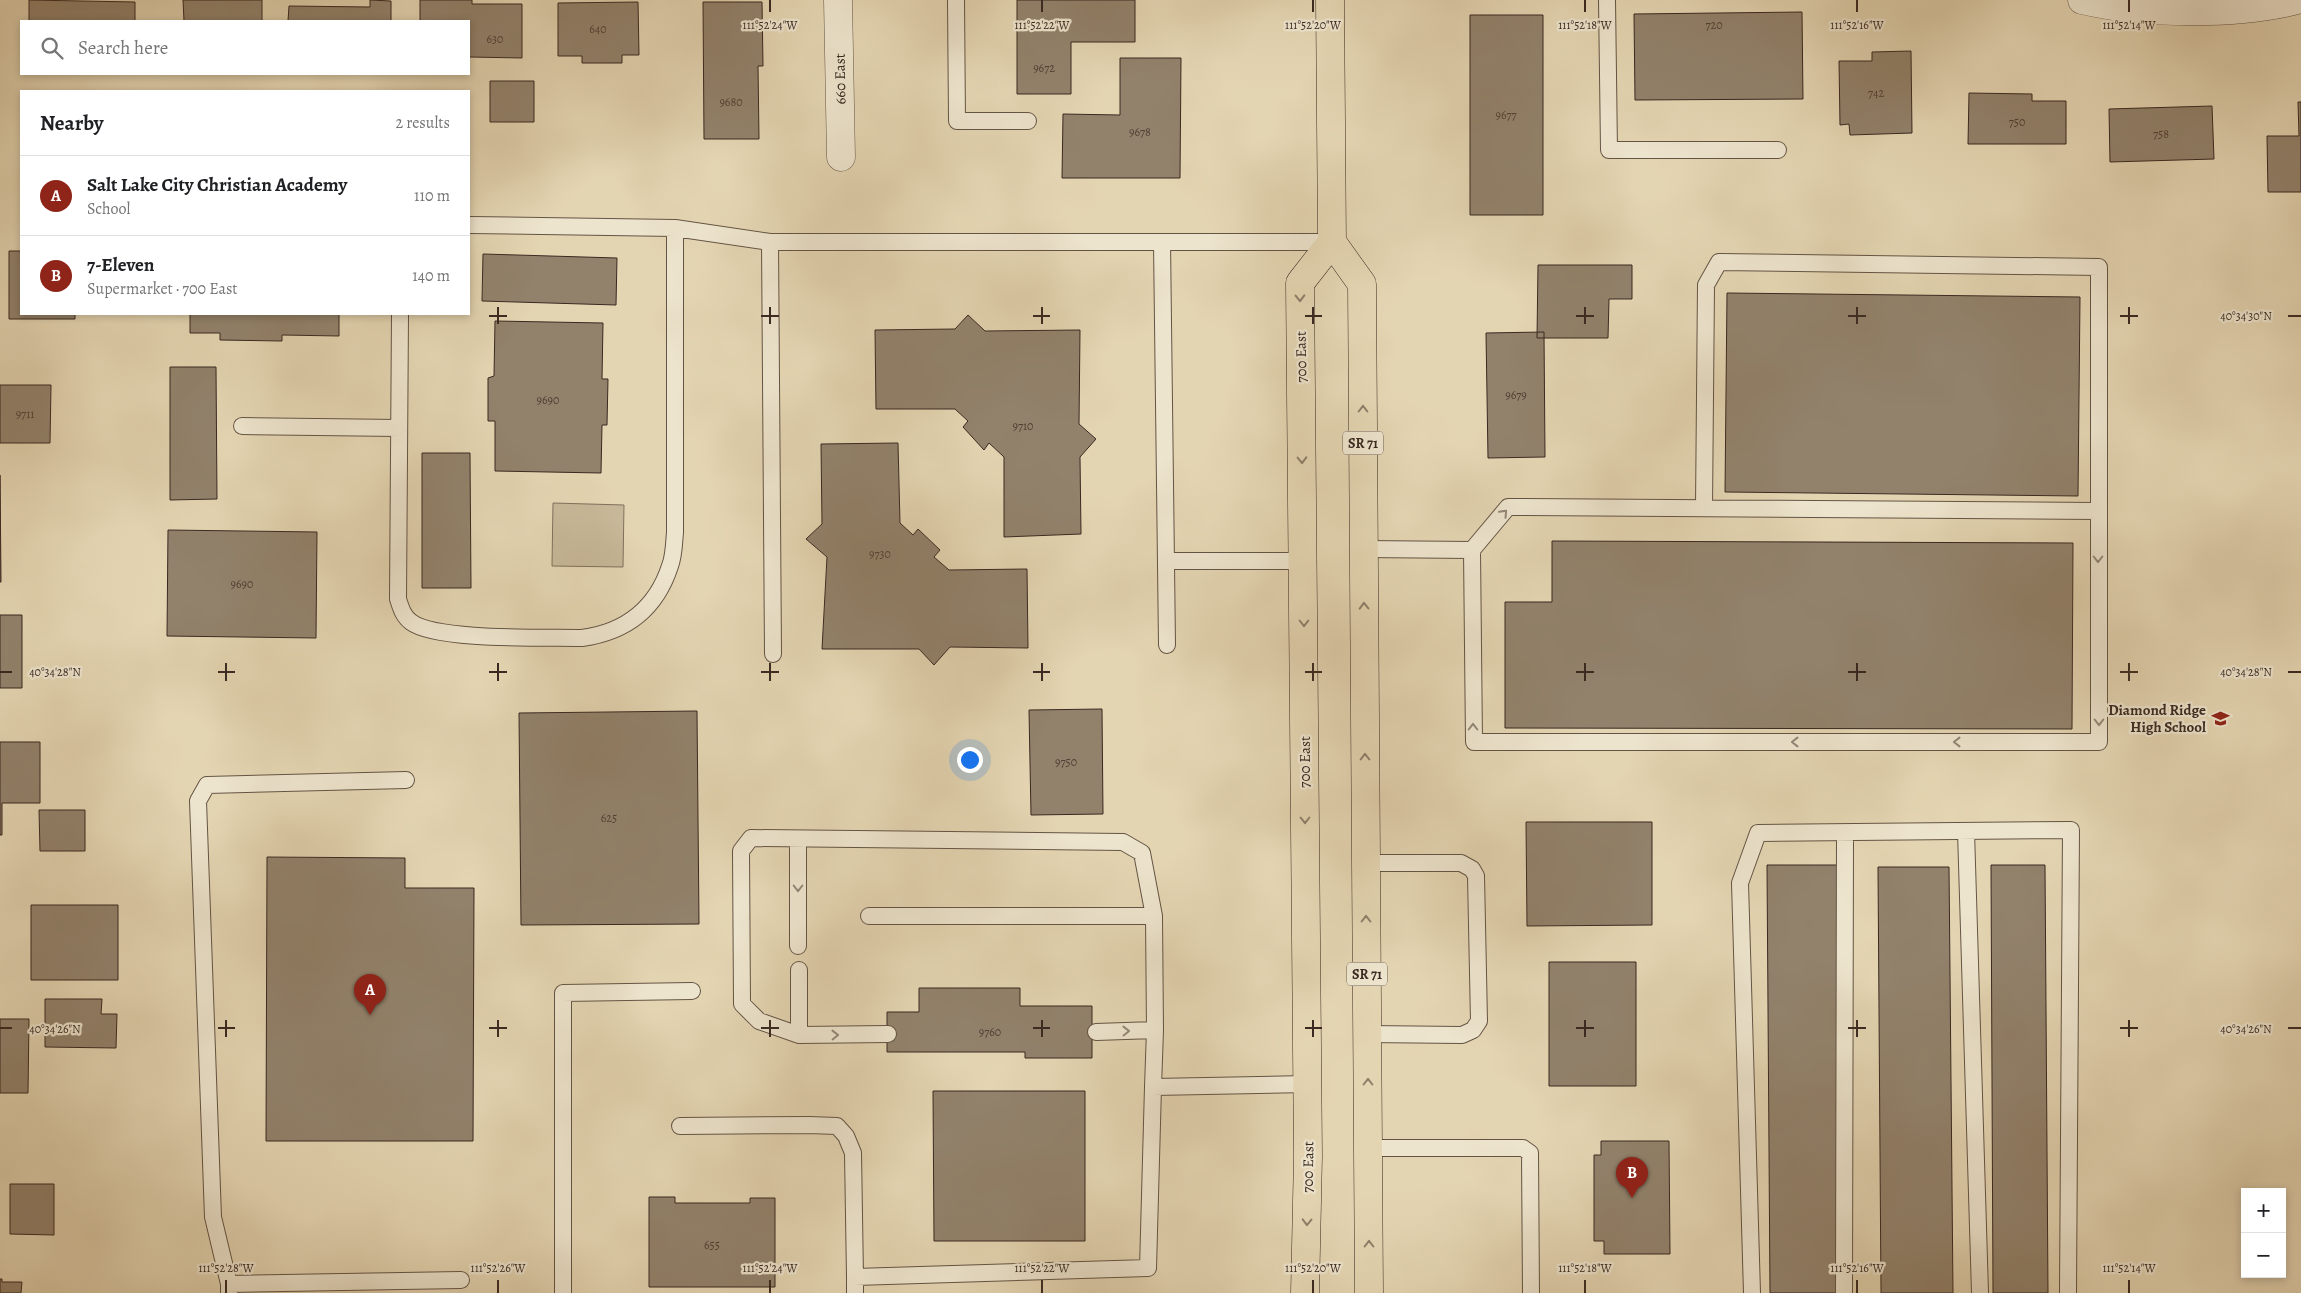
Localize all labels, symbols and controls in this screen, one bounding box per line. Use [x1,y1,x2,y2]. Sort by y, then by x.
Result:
text: 111°52'24"W [743,17,798,33]
text: 111°52'22"W [1014,17,1070,33]
text: 111°52'20"W [1285,17,1342,33]
text: 111°52'18"W [1558,17,1613,33]
house number: 720 [1705,17,1723,33]
text: 111°52'16"W [1830,17,1884,33]
text: 111°52'14"W [2102,17,2156,33]
search box [20,20,470,75]
house number: 640 [589,21,607,37]
house number: 630 [487,31,503,47]
icon: search [38,34,66,62]
text: Search here [78,35,168,61]
street label: 660 East [830,53,850,105]
house number: 9672 [1033,60,1055,76]
house number: 742 [1868,85,1884,101]
house number: 9680 [719,94,743,110]
house number: 9677 [1495,107,1517,123]
text: Nearby [40,109,103,137]
text: 2 results [395,112,450,134]
house number: 750 [2009,114,2025,130]
house number: 9678 [1129,124,1151,140]
house number: 758 [2153,126,2169,142]
text: Salt Lake City Christian Academy [87,172,347,198]
text: A [51,185,61,207]
text: 110 m [414,185,450,207]
text: School [87,198,130,220]
text: 7-Eleven [87,252,155,278]
text: B [51,265,61,287]
text: 140 m [412,265,450,287]
text: Supermarket · 700 East [87,278,238,300]
one-way arrow [1295,294,1306,302]
text: 40°34'30"N [2220,308,2272,324]
street label: 700 East [1291,331,1311,383]
house number: 9679 [1505,387,1527,403]
house number: 9690 [537,392,559,408]
one-way arrow [1358,404,1368,412]
house number: 9711 [16,406,34,422]
house number: 9710 [1012,418,1034,434]
road number: SR 71 [1343,432,1383,454]
one-way arrow [1297,456,1307,464]
one-way arrow [1498,510,1507,519]
house number: 9730 [869,546,891,562]
one-way arrow [2093,556,2104,564]
house number: 9690 [231,576,253,592]
one-way arrow [1359,602,1370,610]
one-way arrow [1299,619,1309,627]
text: 40°34'28"N [29,664,81,680]
text: 40°34'28"N [2220,664,2272,680]
place label: Diamond Ridge High School [2108,700,2206,737]
school or university icon: Diamond Ridge High School [2210,709,2230,729]
one-way arrow [2094,718,2104,726]
one-way arrow [1468,723,1478,730]
street label: 700 East [1295,736,1315,788]
one-way arrow [1790,737,1798,747]
one-way arrow [1953,737,1960,747]
your location [957,747,983,773]
one-way arrow [1360,753,1370,760]
house number: 9750 [1055,754,1077,770]
house number: 625 [601,810,617,826]
one-way arrow [1300,816,1310,824]
one-way arrow [793,884,803,892]
one-way arrow [1361,915,1371,923]
road number: SR 71 [1347,962,1387,986]
pin: A [354,974,386,1015]
text: 40°34'26"N [29,1021,81,1037]
text: 40°34'26"N [2220,1021,2272,1037]
house number: 9760 [979,1024,1001,1040]
one-way arrow [1122,1026,1130,1036]
one-way arrow [831,1030,839,1040]
one-way arrow [1363,1078,1373,1086]
street label: 700 East [1298,1141,1318,1193]
pin: B [1616,1157,1648,1198]
map controls [2241,1188,2286,1278]
button: + [2241,1188,2286,1233]
one-way arrow [1301,1218,1312,1226]
button: − [2241,1233,2286,1278]
house number: 655 [704,1237,720,1253]
one-way arrow [1364,1240,1374,1248]
text: 111°52'28"W [198,1260,254,1276]
text: 111°52'26"W [471,1260,526,1276]
text: 111°52'24"W [743,1260,798,1276]
text: 111°52'22"W [1014,1260,1070,1276]
text: 111°52'20"W [1285,1260,1342,1276]
text: 111°52'18"W [1558,1260,1613,1276]
text: 111°52'16"W [1830,1260,1884,1276]
text: 111°52'14"W [2102,1260,2156,1276]

